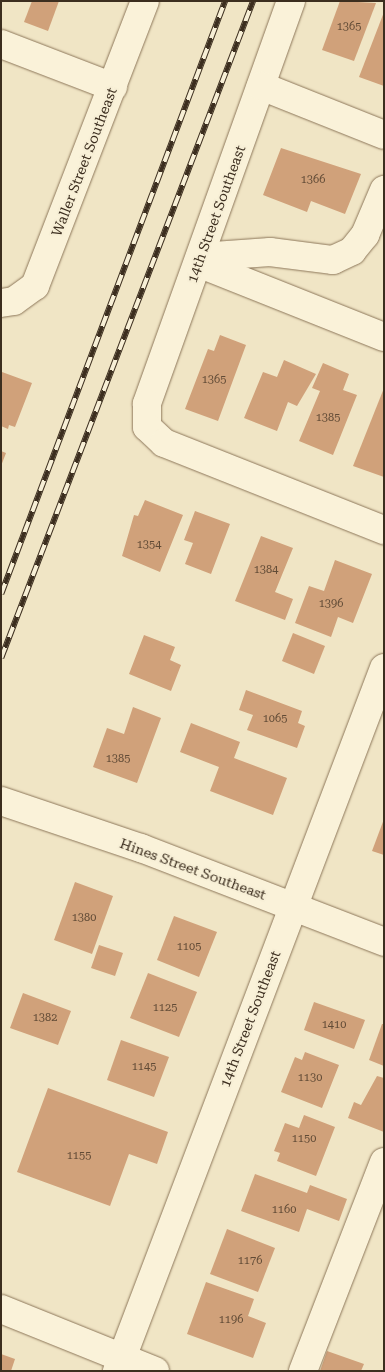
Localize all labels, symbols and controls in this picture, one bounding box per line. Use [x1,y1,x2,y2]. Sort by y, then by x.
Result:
house number: 1365 [337,20,361,34]
street label: Waller Street Southeast [48,85,120,239]
street label: 14th Street Southeast [183,143,249,285]
house number: 1366 [301,173,325,187]
house number: 1365 [202,373,226,387]
house number: 1385 [316,411,340,425]
house number: 1354 [137,538,161,552]
house number: 1384 [254,563,278,577]
house number: 1396 [319,597,343,611]
house number: 1065 [263,712,287,726]
house number: 1385 [106,752,130,766]
street label: Hines Street Southeast [118,835,268,903]
house number: 1380 [72,911,96,925]
house number: 1105 [177,940,201,954]
street label: 14th Street Southeast [216,948,284,1090]
house number: 1125 [153,1001,177,1015]
house number: 1382 [33,1011,57,1025]
house number: 1410 [322,1018,346,1032]
house number: 1145 [132,1060,156,1074]
house number: 1130 [298,1071,322,1085]
house number: 1150 [292,1132,316,1146]
house number: 1155 [67,1149,91,1163]
house number: 1160 [272,1203,296,1217]
house number: 1176 [238,1254,262,1268]
house number: 1196 [219,1313,243,1327]

